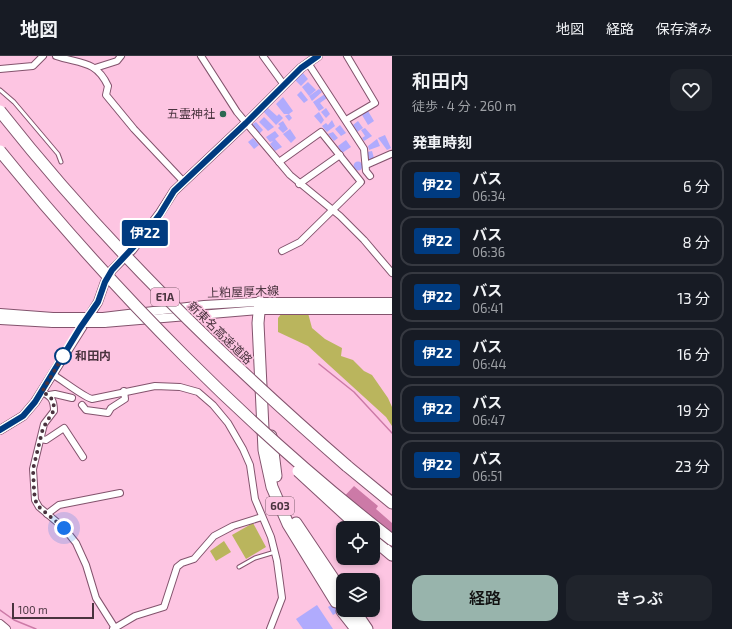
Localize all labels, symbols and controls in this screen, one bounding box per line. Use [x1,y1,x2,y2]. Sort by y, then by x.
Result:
text: 地図 [20,17,58,40]
text: 地図 [556,20,584,37]
text: 経路 [606,20,634,37]
text: 保存済み [656,20,712,37]
text: 和田内 [412,69,469,92]
button: heart [670,69,712,111]
text: 徒歩 · 4 分 · 260 m [412,98,517,114]
place label: 五霊神社 [167,106,215,120]
marker: 五霊神社 [218,109,228,119]
text: 発車時刻 [412,133,472,151]
text: バス [472,169,502,187]
text: 伊22 [422,176,452,193]
text: 6 分 [683,177,710,195]
text: 06:34 [472,188,506,204]
line badge: 伊22 [122,220,168,246]
text: 伊22 [130,224,160,241]
text: バス [472,225,502,243]
text: 伊22 [422,232,452,249]
text: 8 分 [683,233,710,251]
text: 06:36 [472,244,505,260]
text: バス [472,281,502,299]
street label: 上粕屋厚木線 [207,283,279,299]
road number: E1A [151,288,179,306]
text: 伊22 [422,288,452,305]
text: 13 分 [677,289,710,307]
street label: 新東名高速道路 [186,298,256,366]
text: 06:41 [472,300,504,316]
text: バス [472,337,502,355]
text: 伊22 [422,344,452,361]
text: 16 分 [677,345,710,363]
marker: 和田内 [54,347,72,365]
place label: 和田内 [75,348,111,362]
text: 06:44 [472,356,507,372]
text: バス [472,393,502,411]
text: 伊22 [422,400,452,417]
text: 19 分 [677,401,710,419]
text: 06:47 [472,412,505,428]
text: バス [472,449,502,467]
text: 伊22 [422,456,452,473]
text: 23 分 [675,457,710,475]
text: 06:51 [472,468,503,484]
road number: 603 [266,497,294,515]
your location [54,518,74,538]
map controls [336,521,380,617]
button: locate [336,521,380,565]
button: layers [336,573,380,617]
button: 経路 [412,575,558,621]
button: きっぷ [566,575,712,621]
scale bar [12,601,94,620]
text: 100 m [18,603,48,616]

